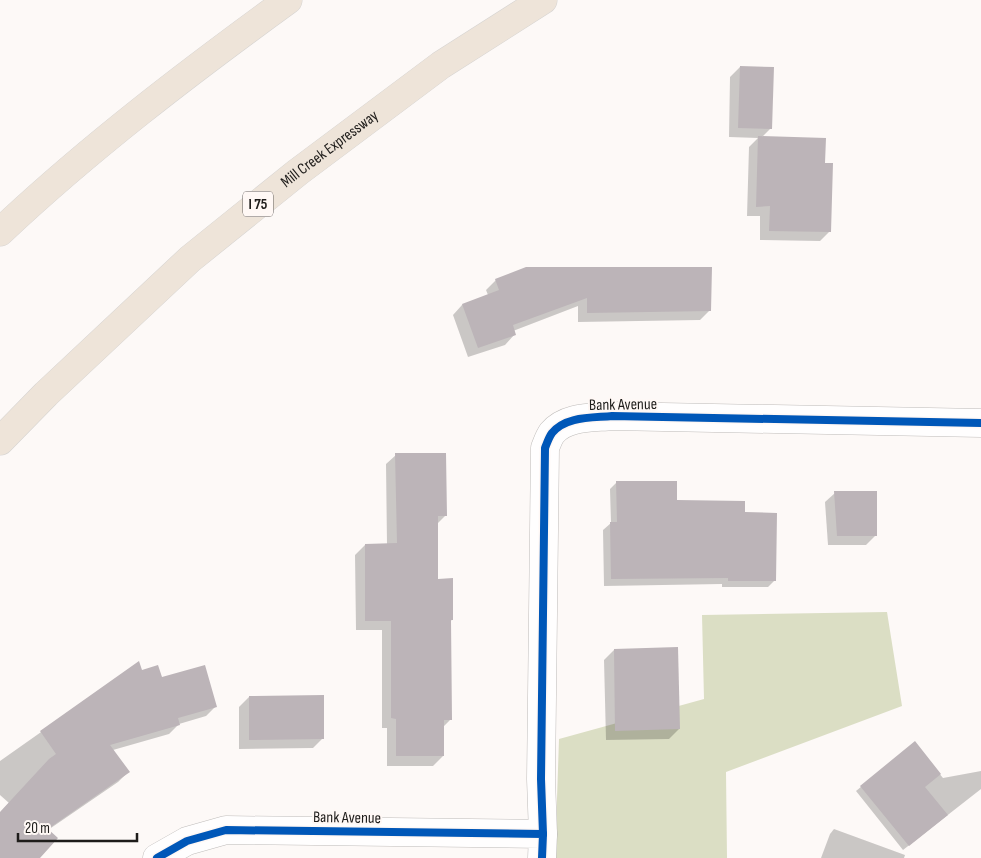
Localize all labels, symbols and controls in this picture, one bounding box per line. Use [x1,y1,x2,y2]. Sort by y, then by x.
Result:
street label: Mill Creek Expressway [277,106,382,192]
road number: I 75 [243,192,273,216]
street label: Bank Avenue [589,395,657,415]
street label: Bank Avenue [313,808,381,828]
scale bar [18,810,136,842]
text: 20 m [25,819,50,838]

